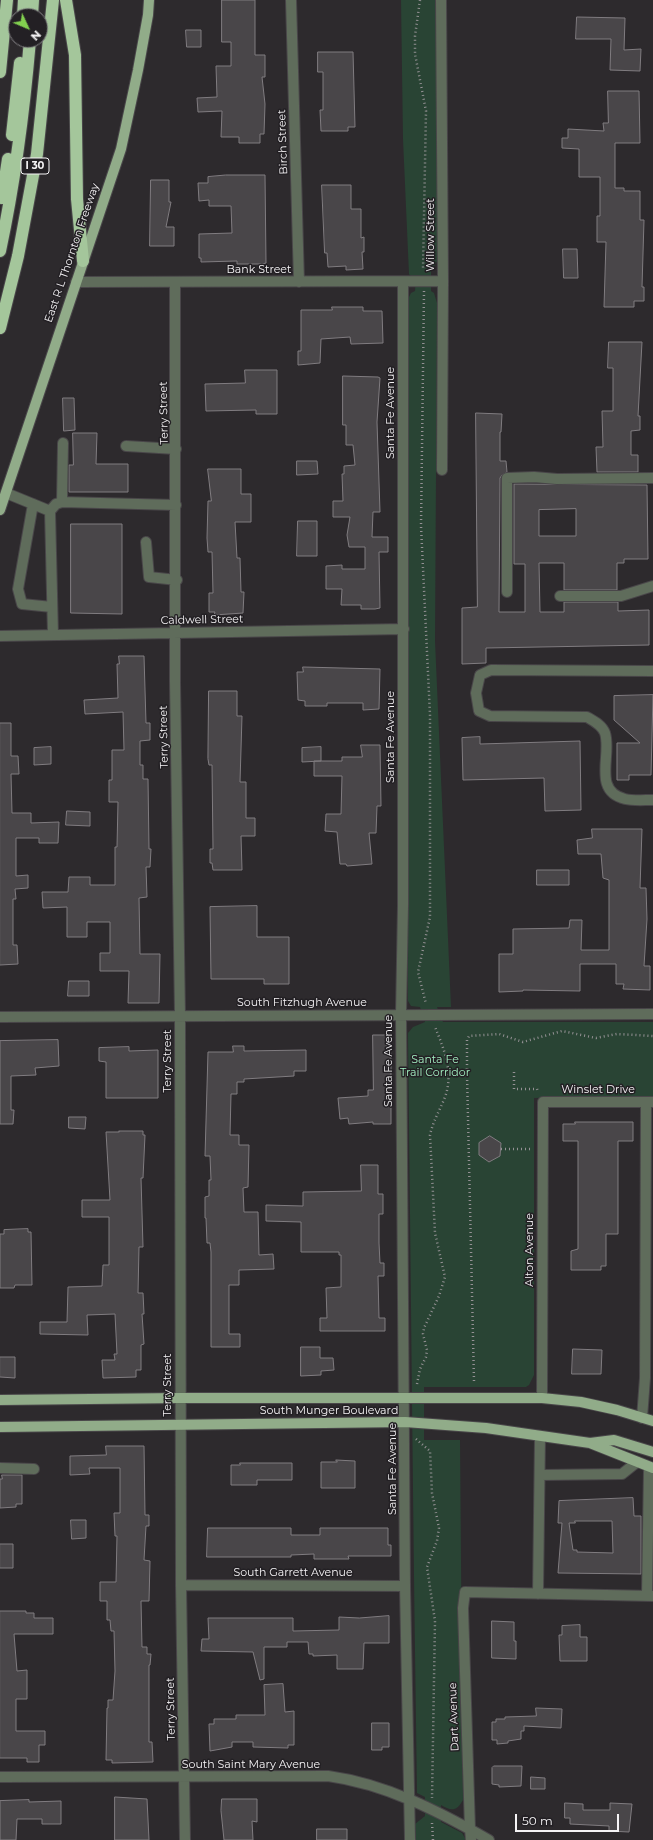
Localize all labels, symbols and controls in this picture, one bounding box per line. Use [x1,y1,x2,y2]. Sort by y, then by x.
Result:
north arrow [8,8,48,48]
text: N [28,28,44,44]
street label: Birch Street [275,109,291,175]
road number: I 30 [21,158,49,174]
street label: East R L Thornton Freeway [42,182,102,324]
street label: Willow Street [424,198,438,272]
street label: Bank Street [227,263,291,277]
street label: Santa Fe Avenue [384,367,398,459]
street label: Terry Street [157,381,171,445]
street label: Caldwell Street [160,613,244,627]
street label: Santa Fe Avenue [384,691,398,783]
street label: Terry Street [157,705,171,769]
street label: South Fitzhugh Avenue [237,996,367,1010]
street label: Santa Fe Avenue [382,1015,396,1107]
street label: Terry Street [161,1029,175,1093]
park label: Santa Fe Trail Corridor [400,1053,470,1079]
street label: Winslet Drive [561,1083,635,1097]
street label: Alton Avenue [523,1213,537,1287]
street label: Terry Street [161,1353,175,1417]
street label: South Munger Boulevard [260,1404,398,1418]
street label: Santa Fe Avenue [386,1423,400,1515]
street label: South Garrett Avenue [233,1566,353,1580]
street label: Terry Street [164,1677,178,1741]
street label: Dart Avenue [446,1682,462,1752]
street label: South Saint Mary Avenue [182,1758,320,1772]
scale bar [517,1806,621,1832]
text: 50 m [522,1813,553,1828]

